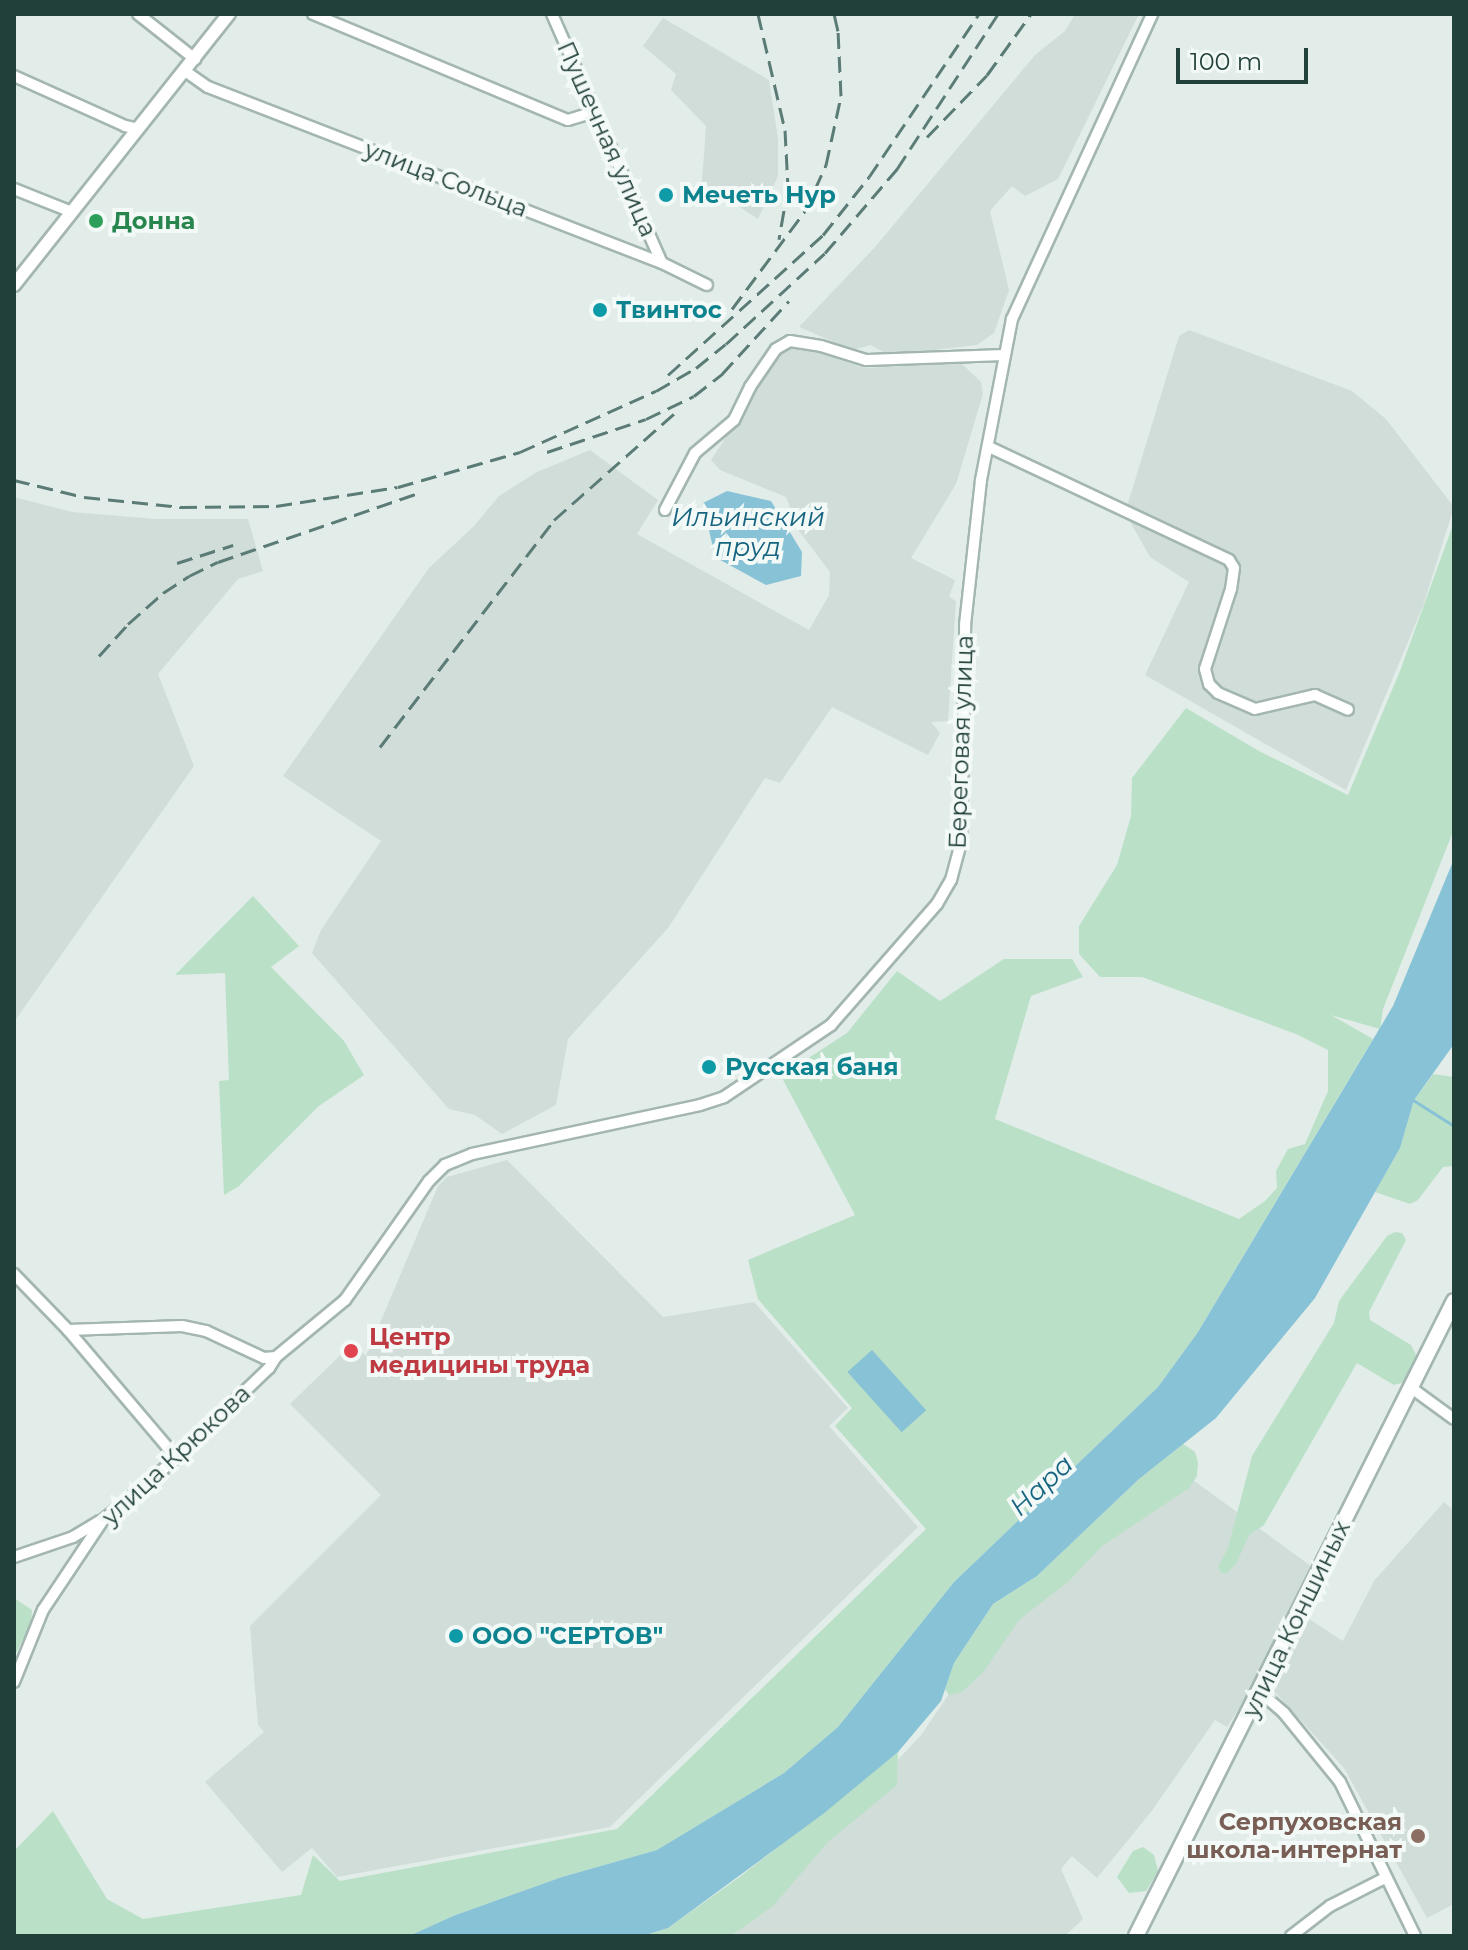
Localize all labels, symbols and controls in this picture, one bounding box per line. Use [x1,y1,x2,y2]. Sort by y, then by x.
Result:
scale bar [1180,32,1312,82]
street label: Пушечная улица [551,37,663,241]
text: 100 m [1190,47,1262,76]
street label: улица Сольца [360,135,532,223]
place label: Мечеть Нур [682,181,836,209]
marker: Мечеть Нур [657,186,675,204]
place label: Донна [112,207,195,235]
marker: Донна [87,212,105,230]
place label: Твинтос [616,296,722,324]
marker: Твинтос [591,301,609,319]
water label: Ильинский пруд [671,502,825,564]
street label: Береговая улица [943,635,979,849]
place label: Русская баня [725,1053,899,1081]
marker: Русская баня [700,1058,718,1076]
place label: Центр медицины труда [369,1323,590,1379]
marker: Центр медицины труда [340,1340,362,1362]
street label: улица Крюкова [96,1379,256,1531]
water label: Нара [1004,1449,1080,1523]
street label: улица Коншиных [1236,1516,1356,1722]
place label: ООО "СЕРТОВ" [472,1622,663,1650]
marker: ООО "СЕРТОВ" [447,1627,465,1645]
place label: Серпуховская школа-интернат [1186,1808,1402,1864]
marker: Серпуховская школа-интернат [1409,1827,1427,1845]

